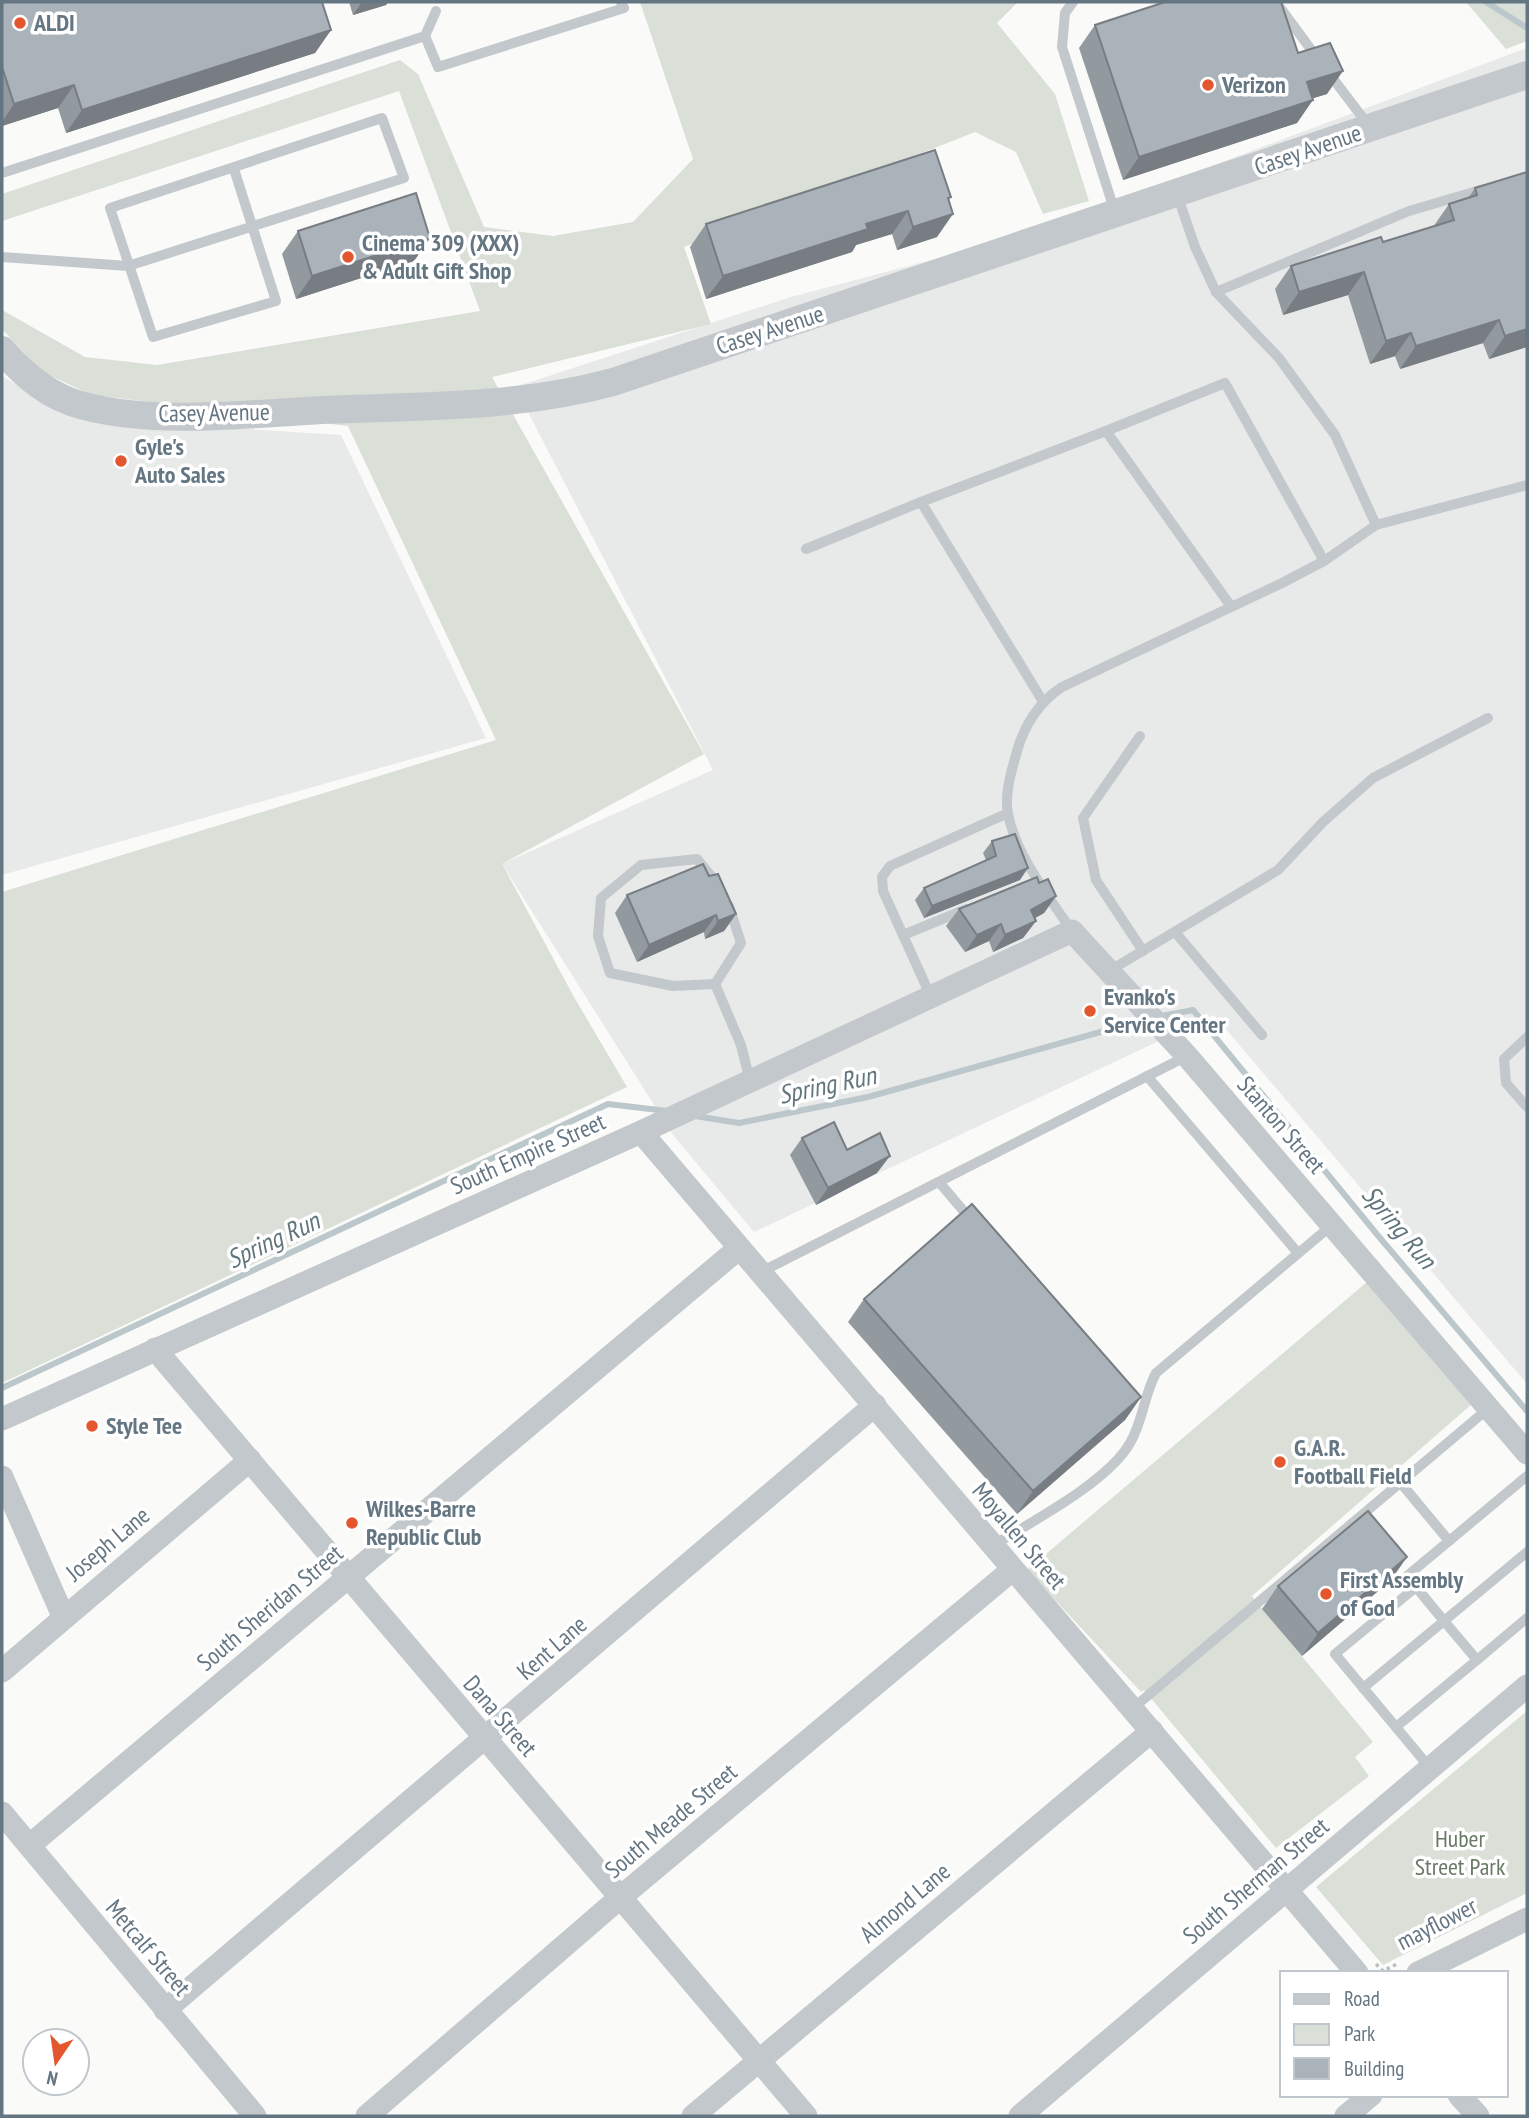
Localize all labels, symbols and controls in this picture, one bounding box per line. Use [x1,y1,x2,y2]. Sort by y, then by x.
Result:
place label: ALDI [33,7,75,38]
marker: ALDI [12,15,28,31]
place label: Verizon [1221,69,1286,100]
marker: Verizon [1200,77,1216,93]
street label: Casey Avenue [1250,117,1366,182]
place label: Cinema 309 (XXX) & Adult Gift Shop [362,227,519,286]
marker: Cinema 309 (XXX) & Adult Gift Shop [340,249,356,265]
street label: Casey Avenue [712,298,828,361]
street label: Casey Avenue [158,396,270,429]
place label: Gyle's Auto Sales [134,431,225,490]
marker: Gyle's Auto Sales [113,453,129,469]
place label: Evanko's Service Center [1104,981,1226,1040]
marker: Evanko's Service Center [1082,1003,1098,1019]
water label: Spring Run [775,1058,880,1111]
street label: Stanton Street [1231,1070,1332,1180]
street label: South Empire Street [446,1105,610,1201]
water label: Spring Run [1355,1178,1445,1276]
water label: Spring Run [221,1203,326,1275]
place label: Style Tee [106,1410,182,1441]
marker: Style Tee [84,1418,100,1434]
place label: G.A.R. Football Field [1294,1432,1412,1491]
marker: G.A.R. Football Field [1272,1454,1288,1470]
street label: Moyallen Street [966,1476,1073,1596]
place label: Wilkes-Barre Republic Club [365,1493,482,1552]
street label: Joseph Lane [59,1500,156,1588]
marker: Wilkes-Barre Republic Club [344,1515,360,1531]
street label: South Sheridan Street [190,1537,349,1678]
place label: First Assembly of God [1340,1564,1463,1623]
marker: First Assembly of God [1318,1586,1334,1602]
street label: Kent Lane [510,1609,593,1686]
street label: Dana Street [457,1669,544,1763]
street label: South Meade Street [598,1756,743,1885]
street label: South Sherman Street [1176,1810,1335,1951]
park label: Huber Street Park [1415,1823,1506,1882]
street label: Almond Lane [853,1856,956,1949]
street label: mayflower [1391,1890,1483,1957]
street label: Metcalf Street [99,1893,198,2002]
legend [1280,1971,1508,2097]
text: Road [1344,1985,1380,2012]
text: Park [1344,2020,1375,2047]
north arrow [21,2027,91,2097]
text: Building [1344,2055,1404,2082]
text: N [44,2066,60,2091]

